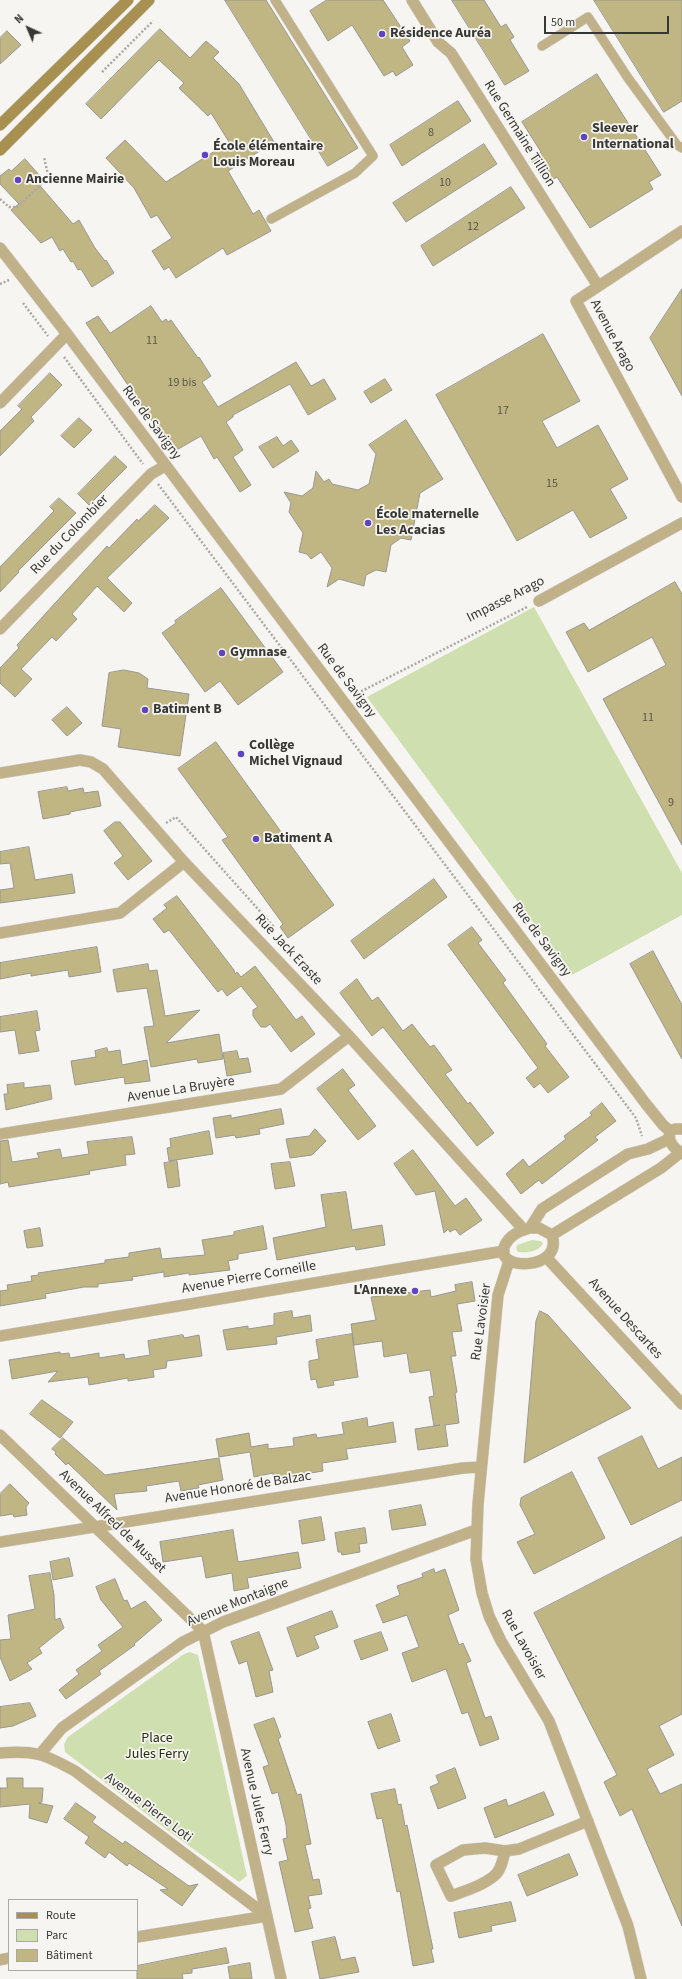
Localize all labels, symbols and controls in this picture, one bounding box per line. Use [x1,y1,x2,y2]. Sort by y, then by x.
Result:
north arrow [8,8,48,48]
scale bar [546,8,671,34]
text: N [11,11,27,27]
text: 50 m [551,14,575,31]
place label: Résidence Auréa [390,26,491,42]
marker: Résidence Auréa [377,29,387,39]
street label: Rue Germaine Tillion [480,78,558,190]
place label: Sleever International [592,121,674,154]
house number: 8 [428,126,434,140]
marker: Sleever International [579,132,589,142]
place label: École élémentaire Louis Moreau [213,139,323,172]
marker: École élémentaire Louis Moreau [200,150,210,160]
place label: Ancienne Mairie [26,172,124,188]
marker: Ancienne Mairie [13,175,23,185]
house number: 10 [439,176,451,190]
house number: 12 [467,220,479,234]
street label: Avenue Arago [586,297,638,375]
house number: 11 [146,334,158,348]
house number: 19 bis [168,376,196,390]
street label: Rue de Savigny [118,383,184,463]
house number: 17 [497,404,509,418]
house number: 15 [546,477,558,491]
street label: Rue du Colombier [28,491,112,579]
place label: École maternelle Les Acacias [376,507,479,540]
marker: École maternelle Les Acacias [363,518,373,528]
street label: Impasse Arago [464,573,548,627]
street label: Rue de Savigny [313,641,379,721]
place label: Gymnase [230,645,287,661]
marker: Gymnase [217,648,227,658]
place label: Batiment B [153,702,222,718]
marker: Batiment B [140,705,150,715]
house number: 11 [642,711,654,725]
place label: Collège Michel Vignaud [249,738,343,770]
marker: Collège Michel Vignaud [236,749,246,759]
house number: 9 [668,796,674,810]
place label: Batiment A [264,831,332,847]
marker: Batiment A [251,834,261,844]
street label: Rue de Savigny [508,900,574,980]
street label: Rue Jack Eraste [251,911,325,989]
street label: Avenue La Bruyère [126,1073,236,1107]
street label: Avenue Pierre Corneille [181,1258,317,1298]
street label: Avenue Descartes [584,1275,666,1363]
street label: Rue Lavoisier [468,1282,496,1362]
place label: L'Annexe [353,1283,407,1299]
marker: L'Annexe [410,1286,420,1296]
street label: Avenue Alfred de Musset [55,1467,169,1577]
street label: Avenue Honoré de Balzac [164,1468,312,1508]
street label: Avenue Montaigne [185,1575,291,1631]
street label: Rue Lavoisier [497,1607,549,1683]
park label: Place Jules Ferry [125,1731,189,1764]
street label: Avenue Jules Ferry [235,1747,277,1857]
street label: Avenue Pierre Loti [101,1769,195,1847]
legend [8,1899,138,1971]
text: Route [46,1907,76,1924]
text: Parc [46,1927,68,1944]
text: Bâtiment [46,1947,92,1964]

